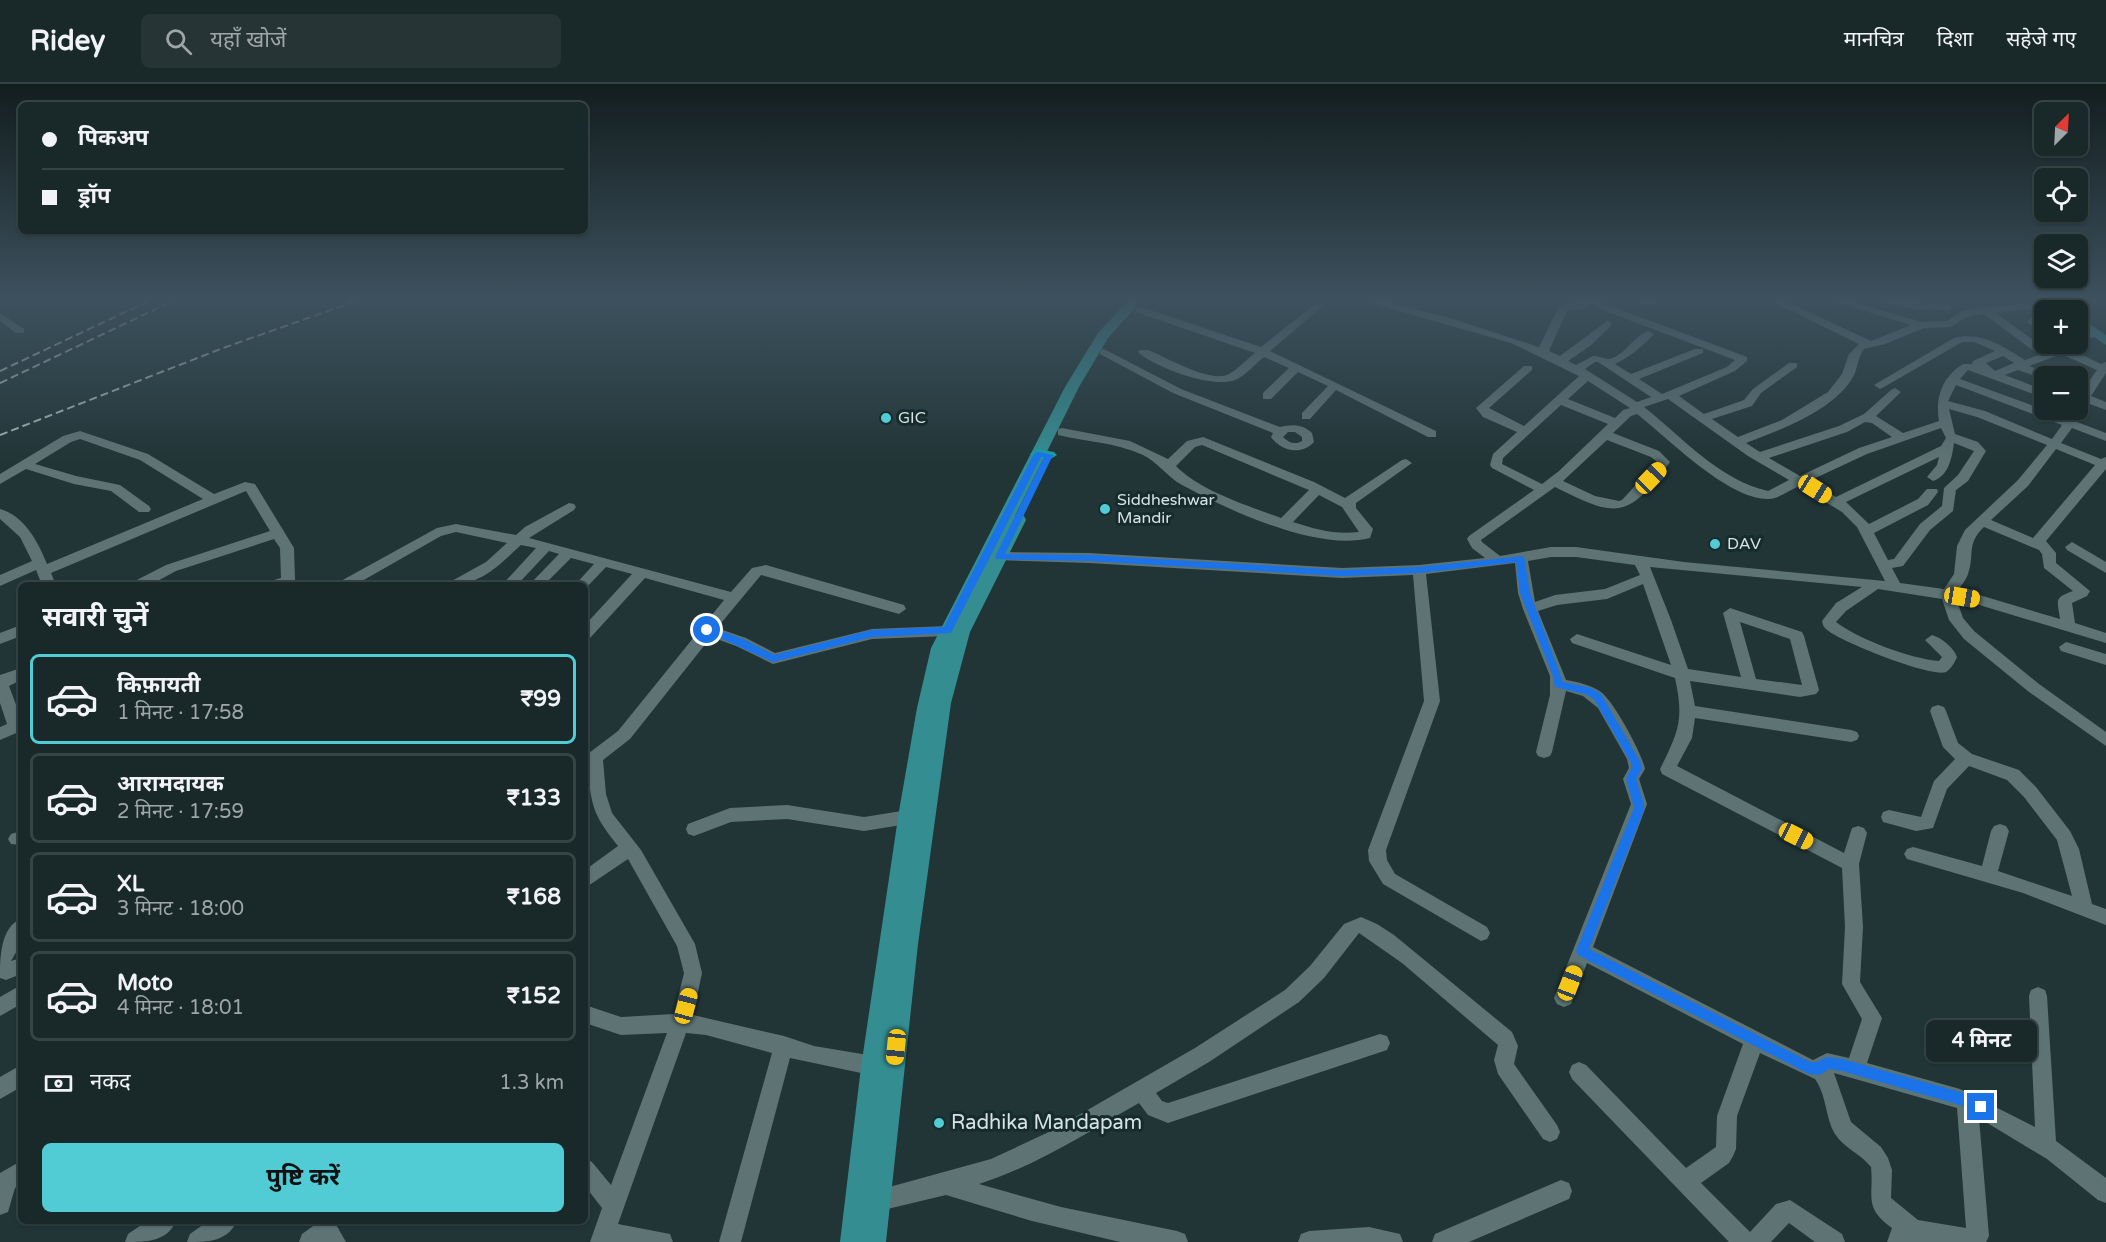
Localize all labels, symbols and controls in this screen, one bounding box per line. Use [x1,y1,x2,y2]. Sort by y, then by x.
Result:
search box [141,14,561,68]
text: Ridey [30,24,105,58]
icon: search [162,25,195,58]
text: यहाँ खोजें [210,27,286,53]
text: मानचित्र [1844,27,1904,52]
text: दिशा [1937,27,1973,52]
text: सहेजे गए [2006,27,2076,52]
north arrow [2034,102,2088,156]
map controls [2034,102,2088,420]
text: पिकअप [78,125,149,151]
button: locate [2034,168,2088,222]
text: ड्रॉप [78,183,111,209]
button: layers [2034,234,2088,288]
button: + [2034,300,2088,354]
button: − [2034,366,2088,420]
place label: GIC [898,408,926,428]
marker: GIC [879,411,893,425]
car [1632,459,1670,497]
car [1795,472,1835,506]
place label: Siddheshwar Mandir [1117,490,1216,528]
marker: Siddheshwar Mandir [1098,502,1112,516]
place label: DAV [1727,534,1761,554]
marker: DAV [1708,537,1722,551]
car [1943,585,1981,609]
text: सवारी चुनें [42,601,148,634]
route start [693,616,720,643]
icon: car [45,672,99,726]
text: किफ़ायती [117,672,201,698]
text: ₹99 [520,686,561,712]
text: 1 मिनट · 17:58 [117,701,244,725]
icon: car [45,771,99,825]
text: आरामदायक [117,771,224,797]
text: ₹133 [507,785,561,811]
text: 2 मिनट · 17:59 [117,800,244,824]
car [1776,820,1816,852]
icon: car [45,870,99,924]
text: XL [117,871,144,897]
text: ₹168 [507,884,561,910]
text: 3 मिनट · 18:00 [117,897,244,921]
car [1555,963,1585,1003]
icon: car [45,969,99,1023]
text: Moto [117,970,173,996]
text: ₹152 [507,983,561,1009]
car [673,986,699,1026]
text: 4 मिनट · 18:01 [117,996,244,1020]
callout: 4 मिनट [1926,1020,2036,1062]
car [885,1028,907,1066]
text: 4 मिनट [1952,1029,2011,1053]
icon: cash [42,1067,75,1100]
text: नकद [90,1069,131,1095]
text: 1.3 km [499,1071,564,1095]
route end [1967,1093,1994,1120]
place label: Radhika Mandapam [951,1111,1142,1135]
marker: Radhika Mandapam [932,1116,946,1130]
button: पुष्टि करें [42,1143,564,1212]

